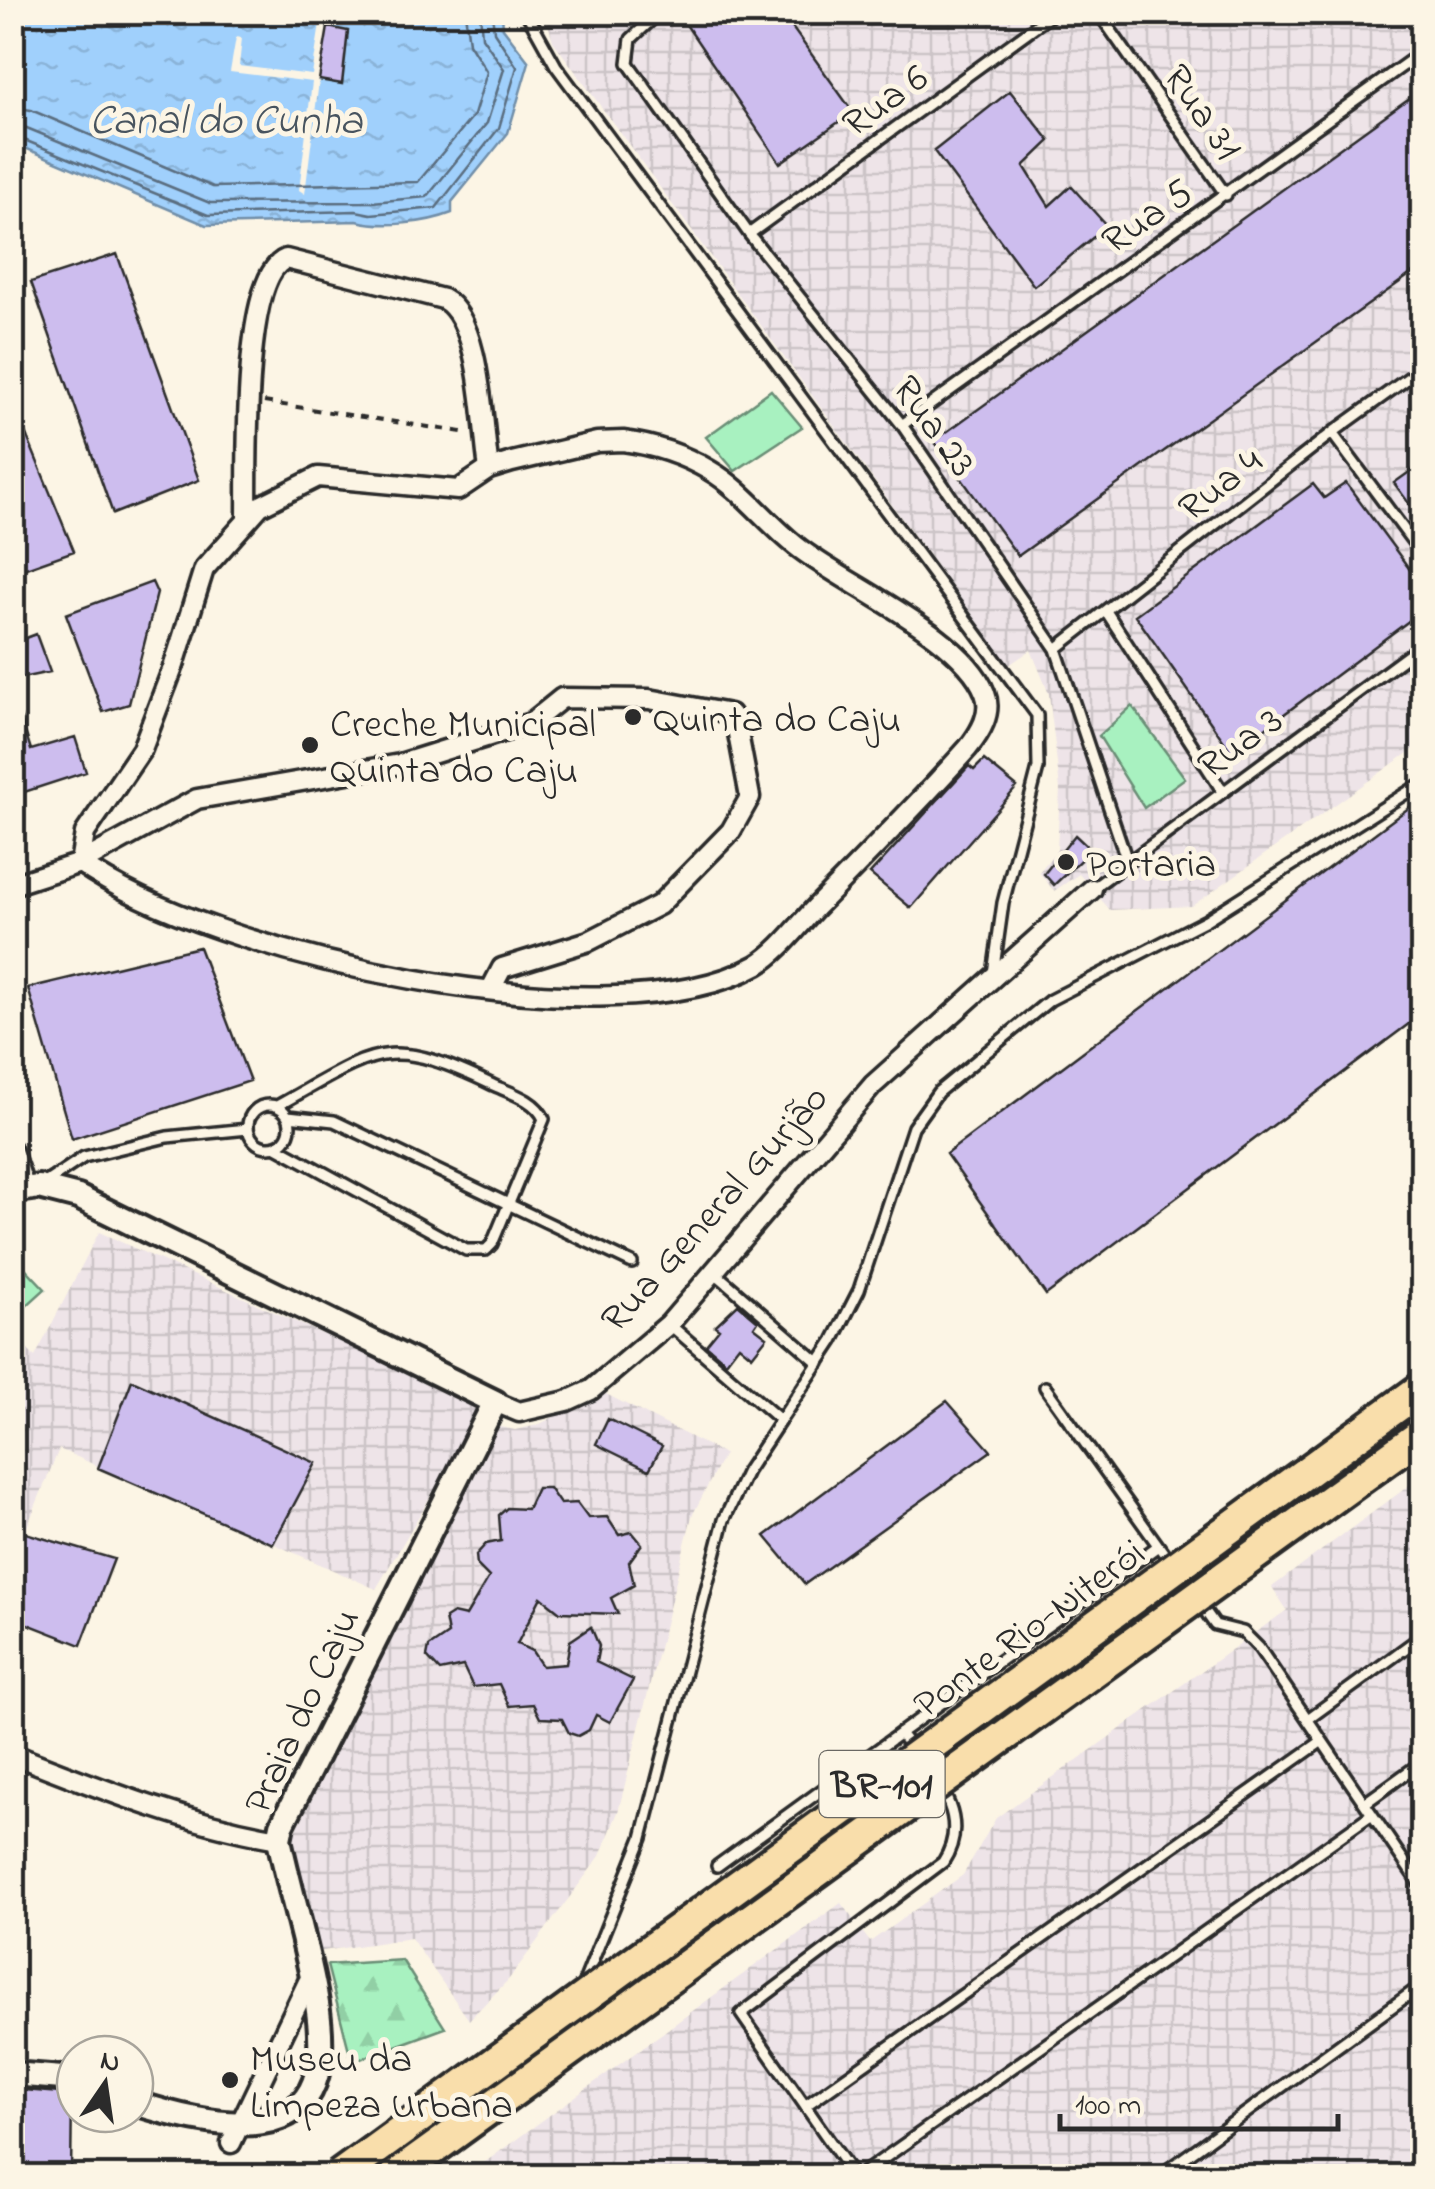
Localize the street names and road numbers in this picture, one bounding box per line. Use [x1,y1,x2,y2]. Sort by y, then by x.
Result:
street label: Rua 6 [831,51,942,154]
street label: Rua 31 [1146,53,1255,174]
street label: Rua 5 [1091,166,1206,271]
street label: Rua 23 [875,365,989,491]
street label: Rua 4 [1167,435,1277,538]
street label: Rua 3 [1187,693,1297,796]
street label: Rua General Gurjão [588,1072,844,1348]
street label: Ponte Rio-Niterói [903,1526,1159,1735]
street label: Praia do Caju [231,1599,378,1825]
road number: BR-101 [820,1751,944,1817]

